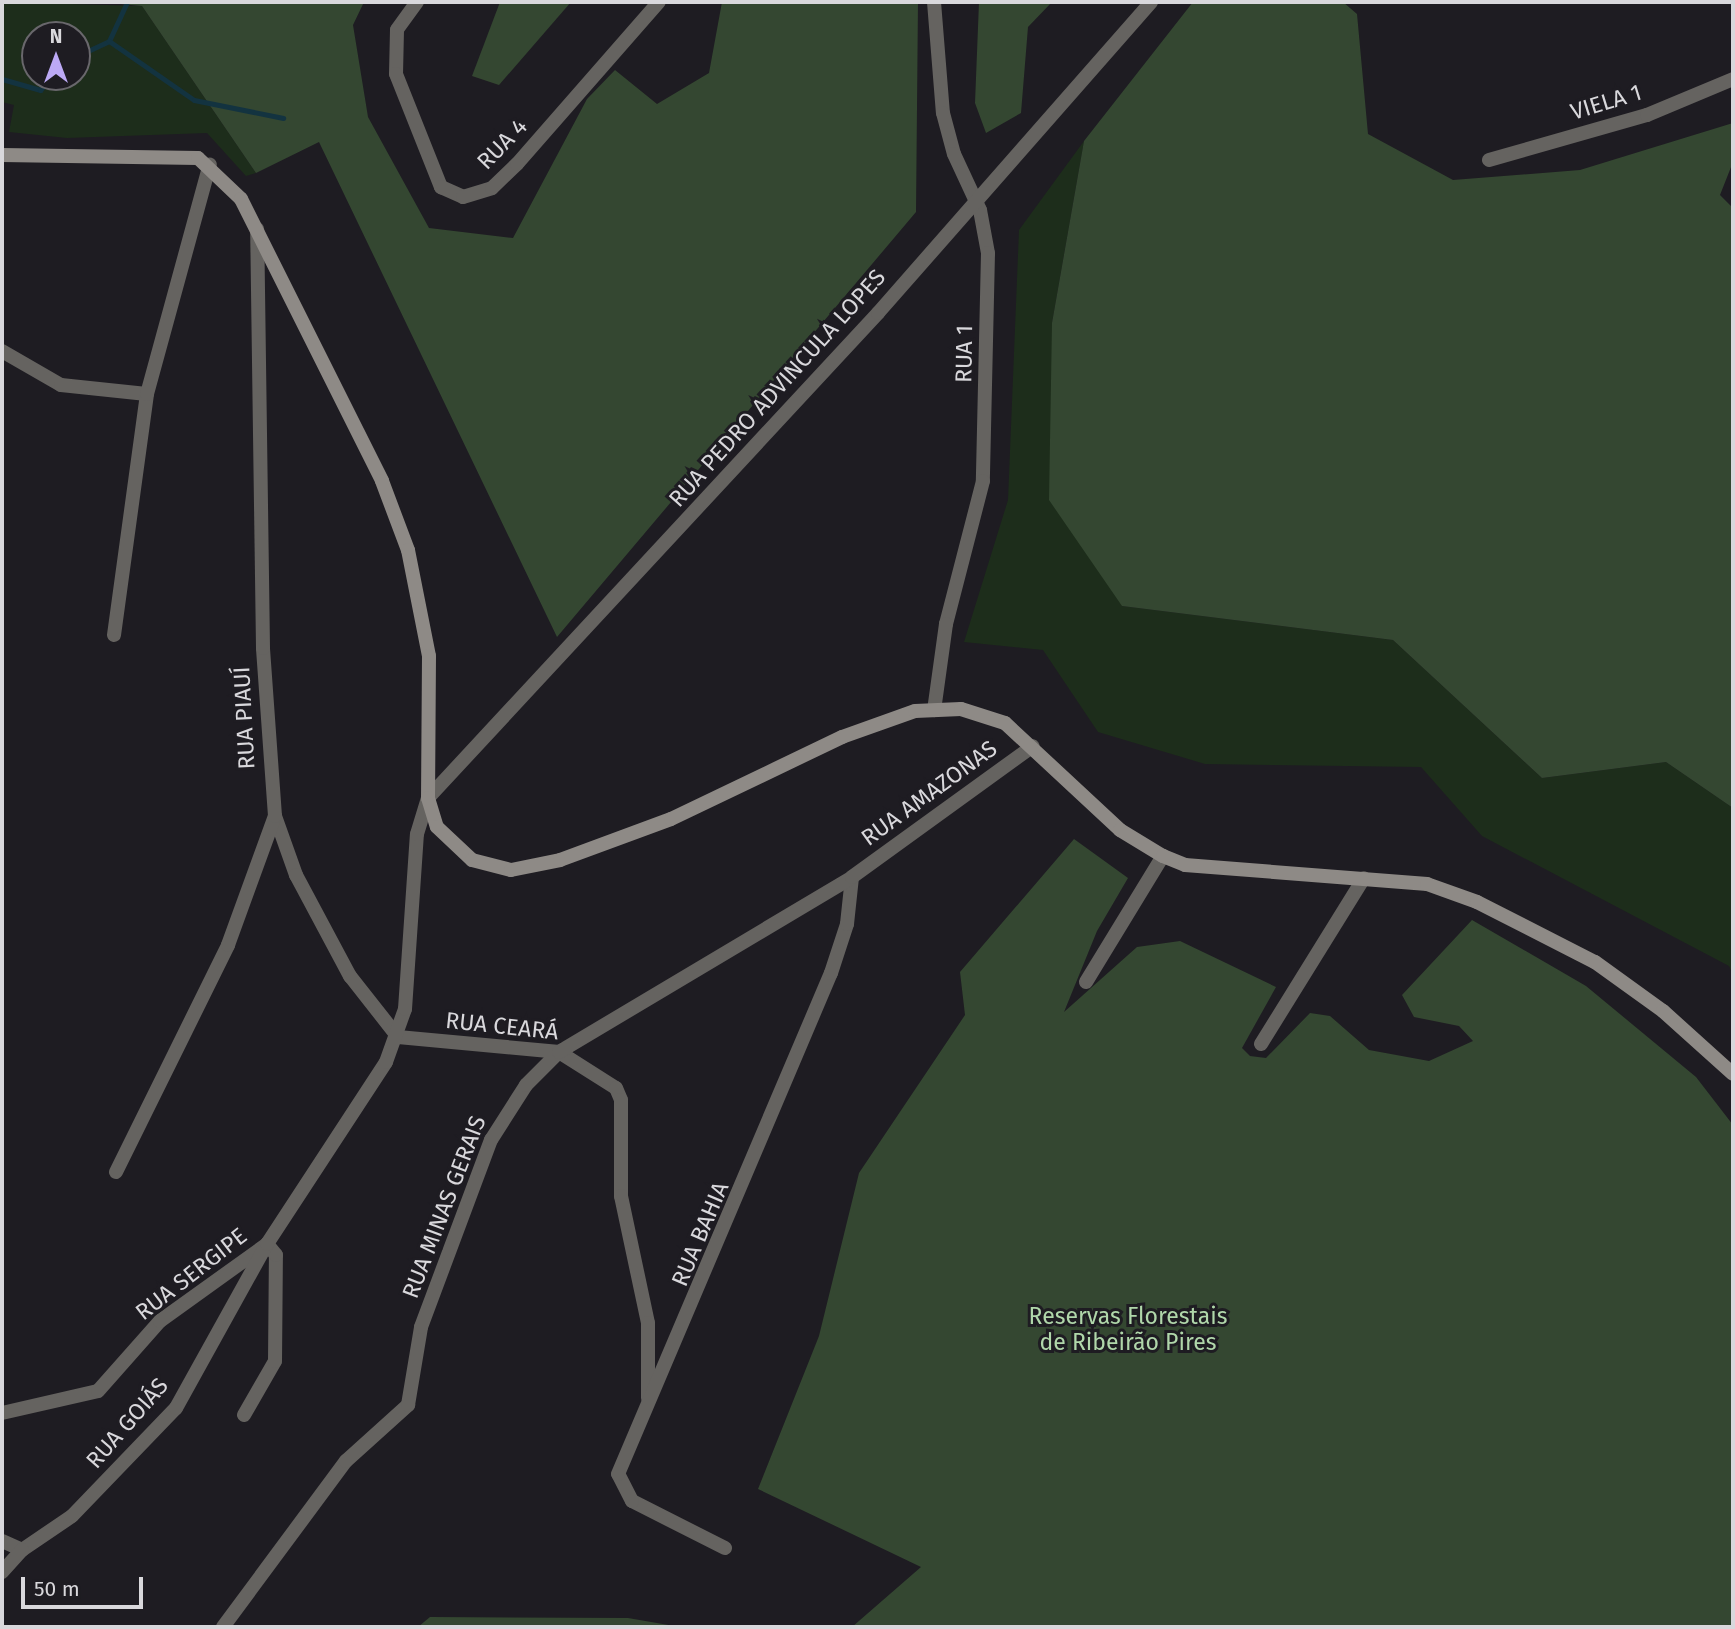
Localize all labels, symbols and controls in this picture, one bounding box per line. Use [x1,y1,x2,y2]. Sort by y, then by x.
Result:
north arrow [21,21,91,91]
text: N [50,25,62,48]
street label: VIELA 1 [1567,78,1645,126]
street label: RUA 4 [471,113,533,175]
street label: RUA PEDRO ADVINCULA LOPES [663,263,891,513]
street label: RUA 1 [950,325,978,383]
street label: RUA PIAUÍ [228,666,260,770]
street label: RUA AMAZONAS [856,735,1002,851]
street label: RUA CEARÁ [444,1006,560,1046]
street label: RUA MINAS GERAIS [396,1112,492,1302]
street label: RUA BAHIA [666,1178,734,1290]
street label: RUA SERGIPE [130,1222,252,1326]
park label: Reservas Florestais de Ribeirão Pires [1029,1302,1227,1356]
street label: RUA GOIÁS [80,1372,174,1474]
scale bar [24,1562,147,1606]
text: 50 m [34,1576,80,1602]

